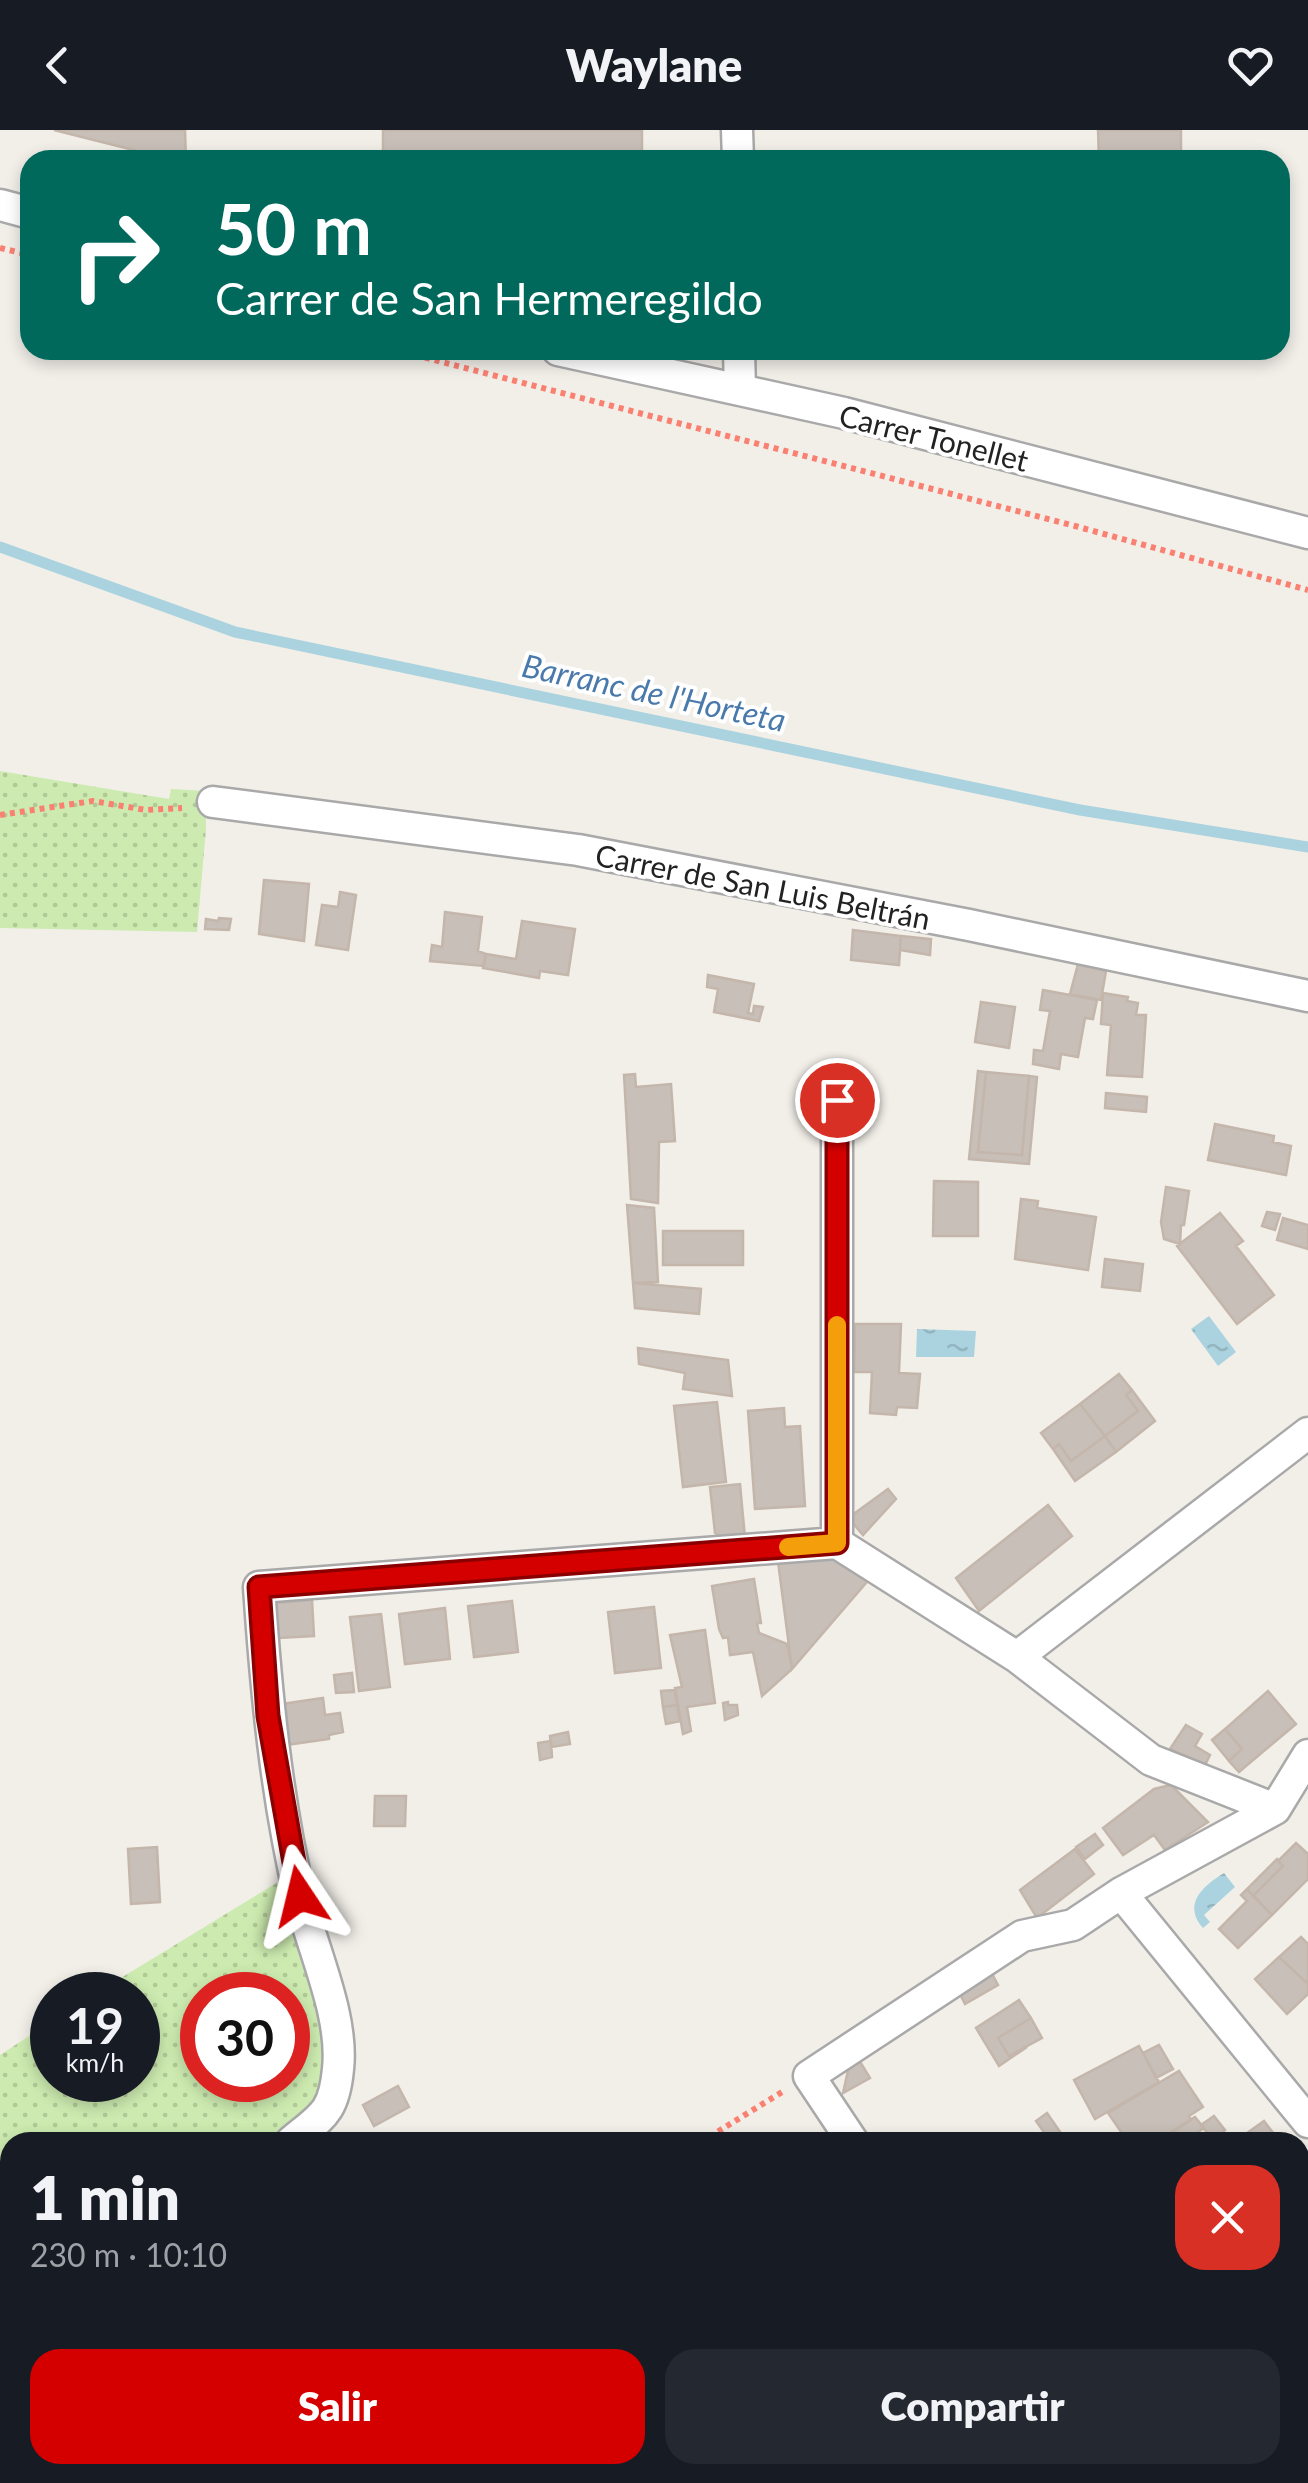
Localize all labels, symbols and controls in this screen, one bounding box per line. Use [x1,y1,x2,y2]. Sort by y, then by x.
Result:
icon: back [30,38,85,93]
text: Waylane [566,38,742,92]
icon: heart [1223,38,1278,93]
text: 50 m [215,186,372,270]
icon: right [50,190,180,320]
text: Carrer de San Hermeregildo [215,271,763,325]
street label: Carrer Tonellet [836,396,1032,478]
water label: Barranc de l'Horteta [519,645,789,739]
street label: Carrer de San Luis Beltrán [593,836,933,936]
pin [795,1058,880,1143]
icon: arrive [810,1073,865,1128]
position arrow [248,1844,352,1948]
speed limit sign: 30 [180,1972,310,2102]
text: 19 [66,1995,124,2055]
text: km/h [66,2047,124,2077]
text: 1 min [30,2161,180,2233]
button: close [1175,2165,1280,2270]
text: 230 m · 10:10 [30,2235,227,2274]
button: Salir [30,2349,645,2464]
button: Compartir [665,2349,1280,2464]

